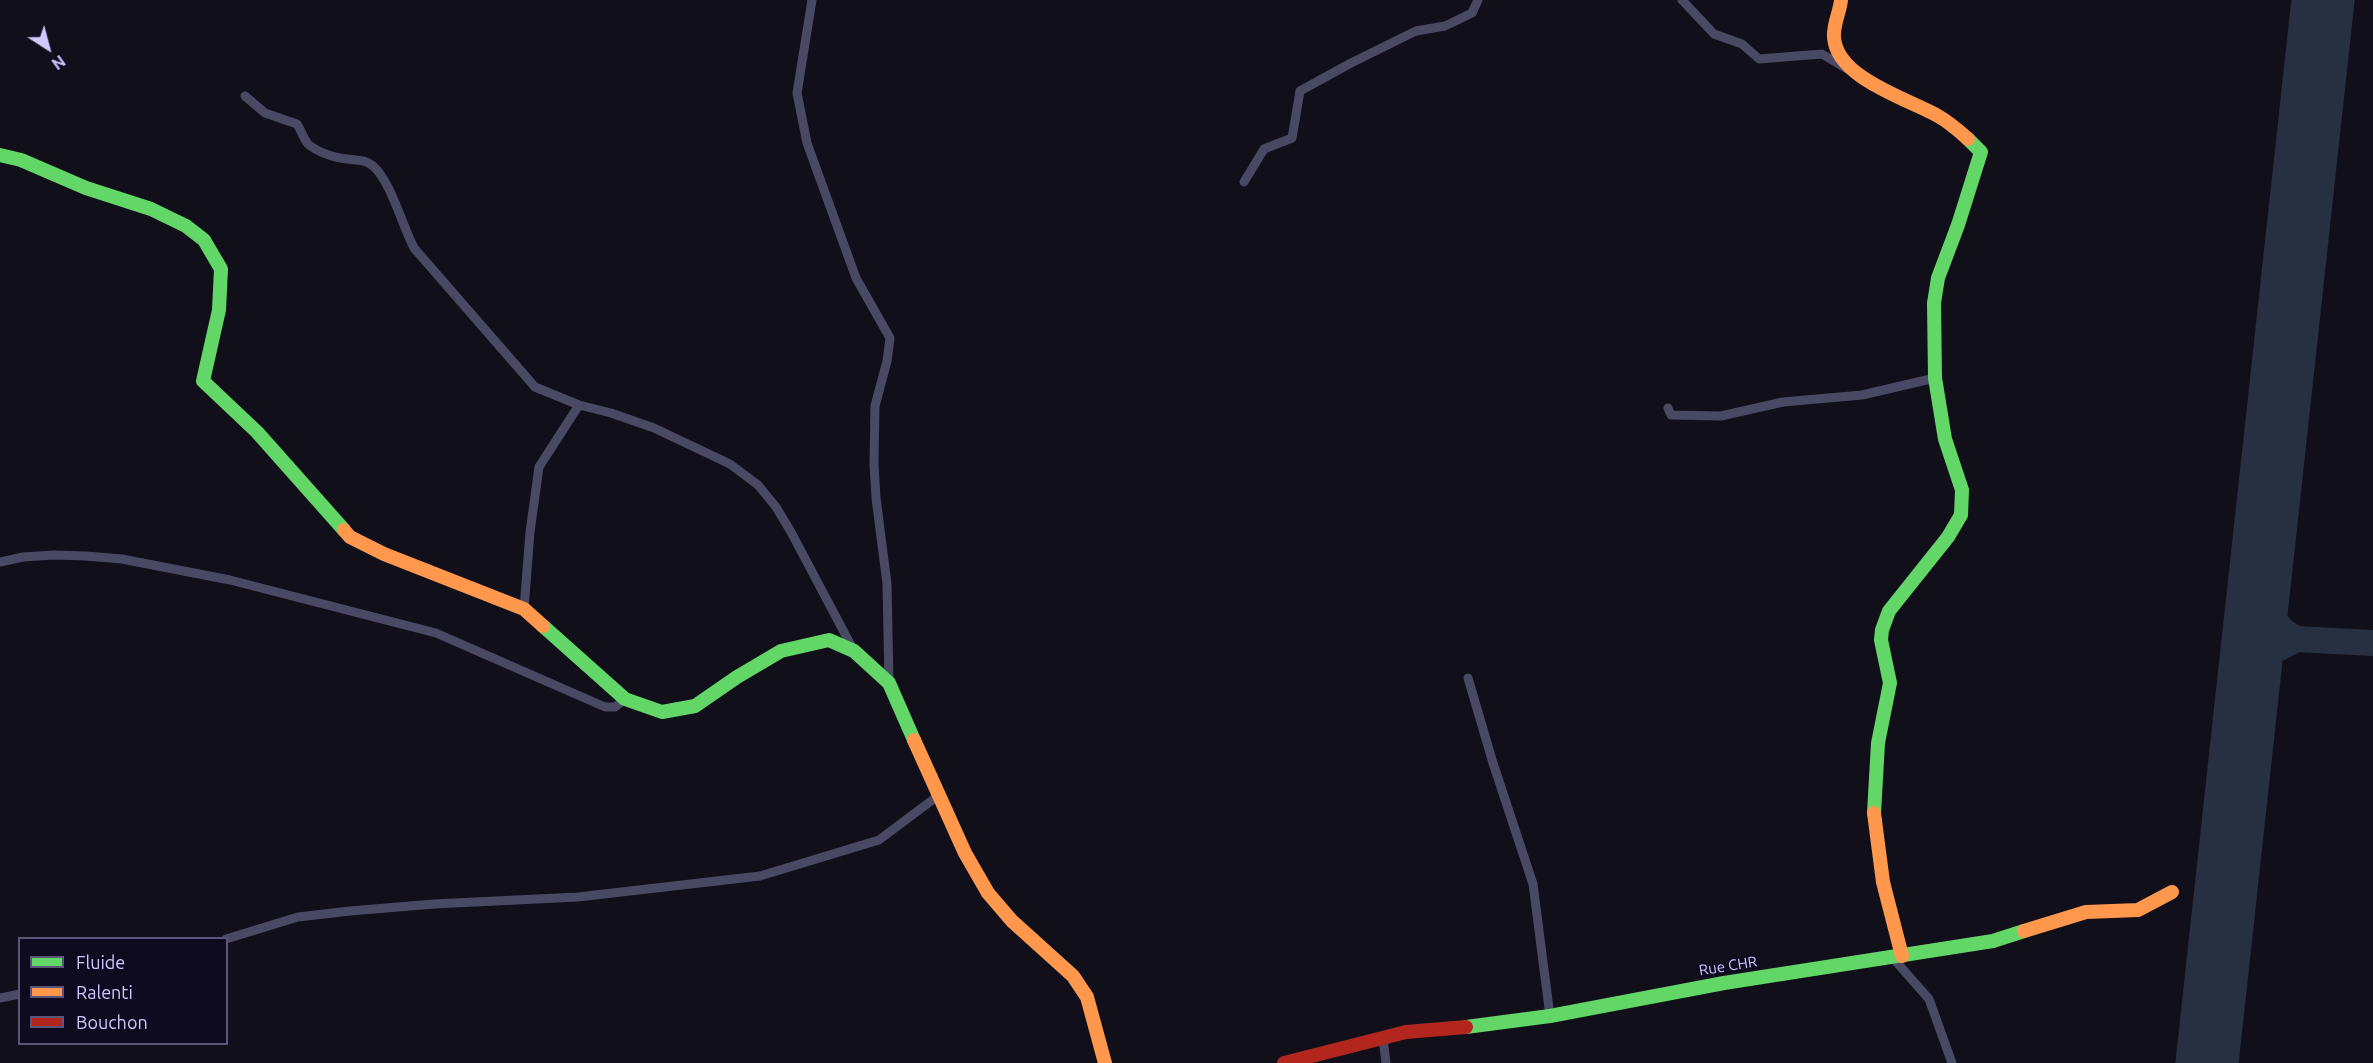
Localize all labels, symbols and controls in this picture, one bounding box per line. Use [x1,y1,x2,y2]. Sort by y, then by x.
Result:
north arrow [18,18,78,78]
text: N [48,52,69,73]
legend [18,937,228,1045]
text: Fluide [76,952,125,972]
street label: Rue CHR [1698,953,1758,979]
text: Ralenti [76,982,133,1002]
text: Bouchon [76,1012,148,1032]

